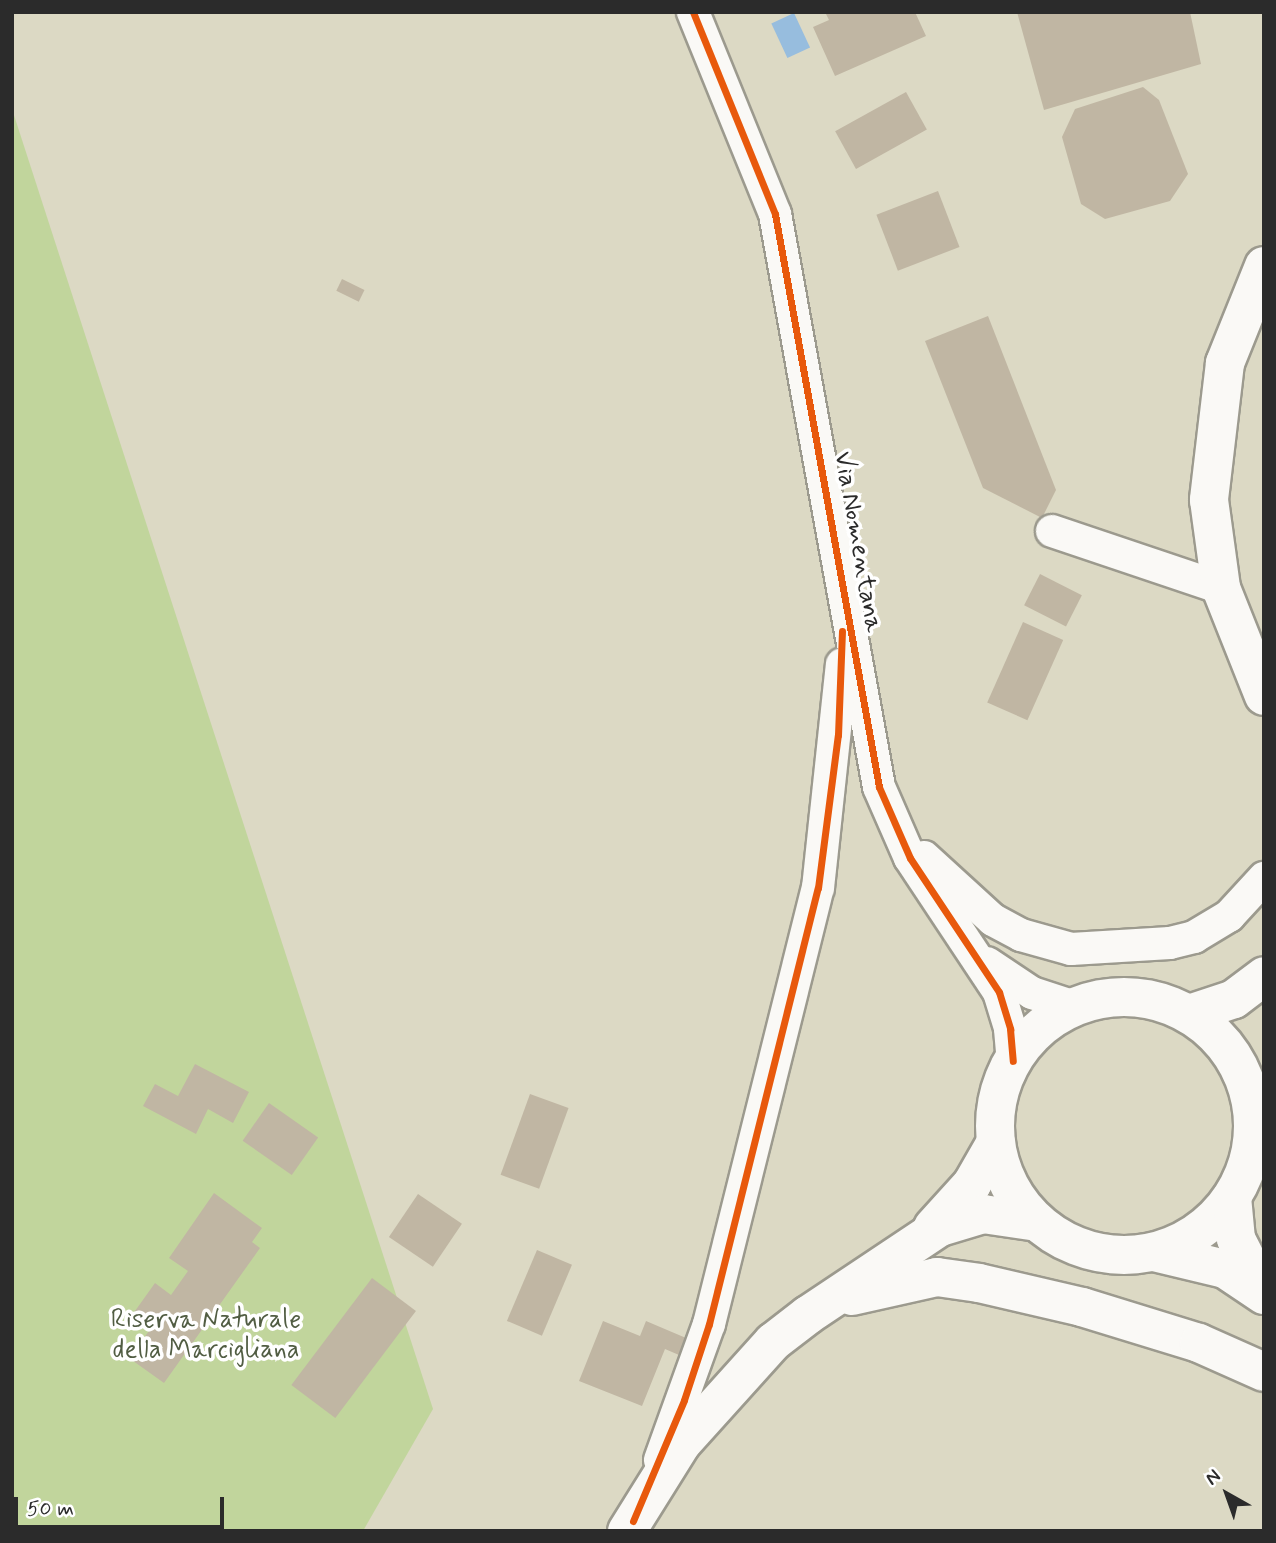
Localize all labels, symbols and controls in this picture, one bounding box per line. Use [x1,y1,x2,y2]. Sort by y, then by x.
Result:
street label: Via Nomentana [826,448,888,636]
park label: Riserva Naturale della Marcigliana [111,1305,301,1366]
north arrow [1192,1459,1262,1529]
text: N [1200,1464,1226,1491]
scale bar [18,1484,228,1528]
text: 50 m [27,1495,74,1523]

